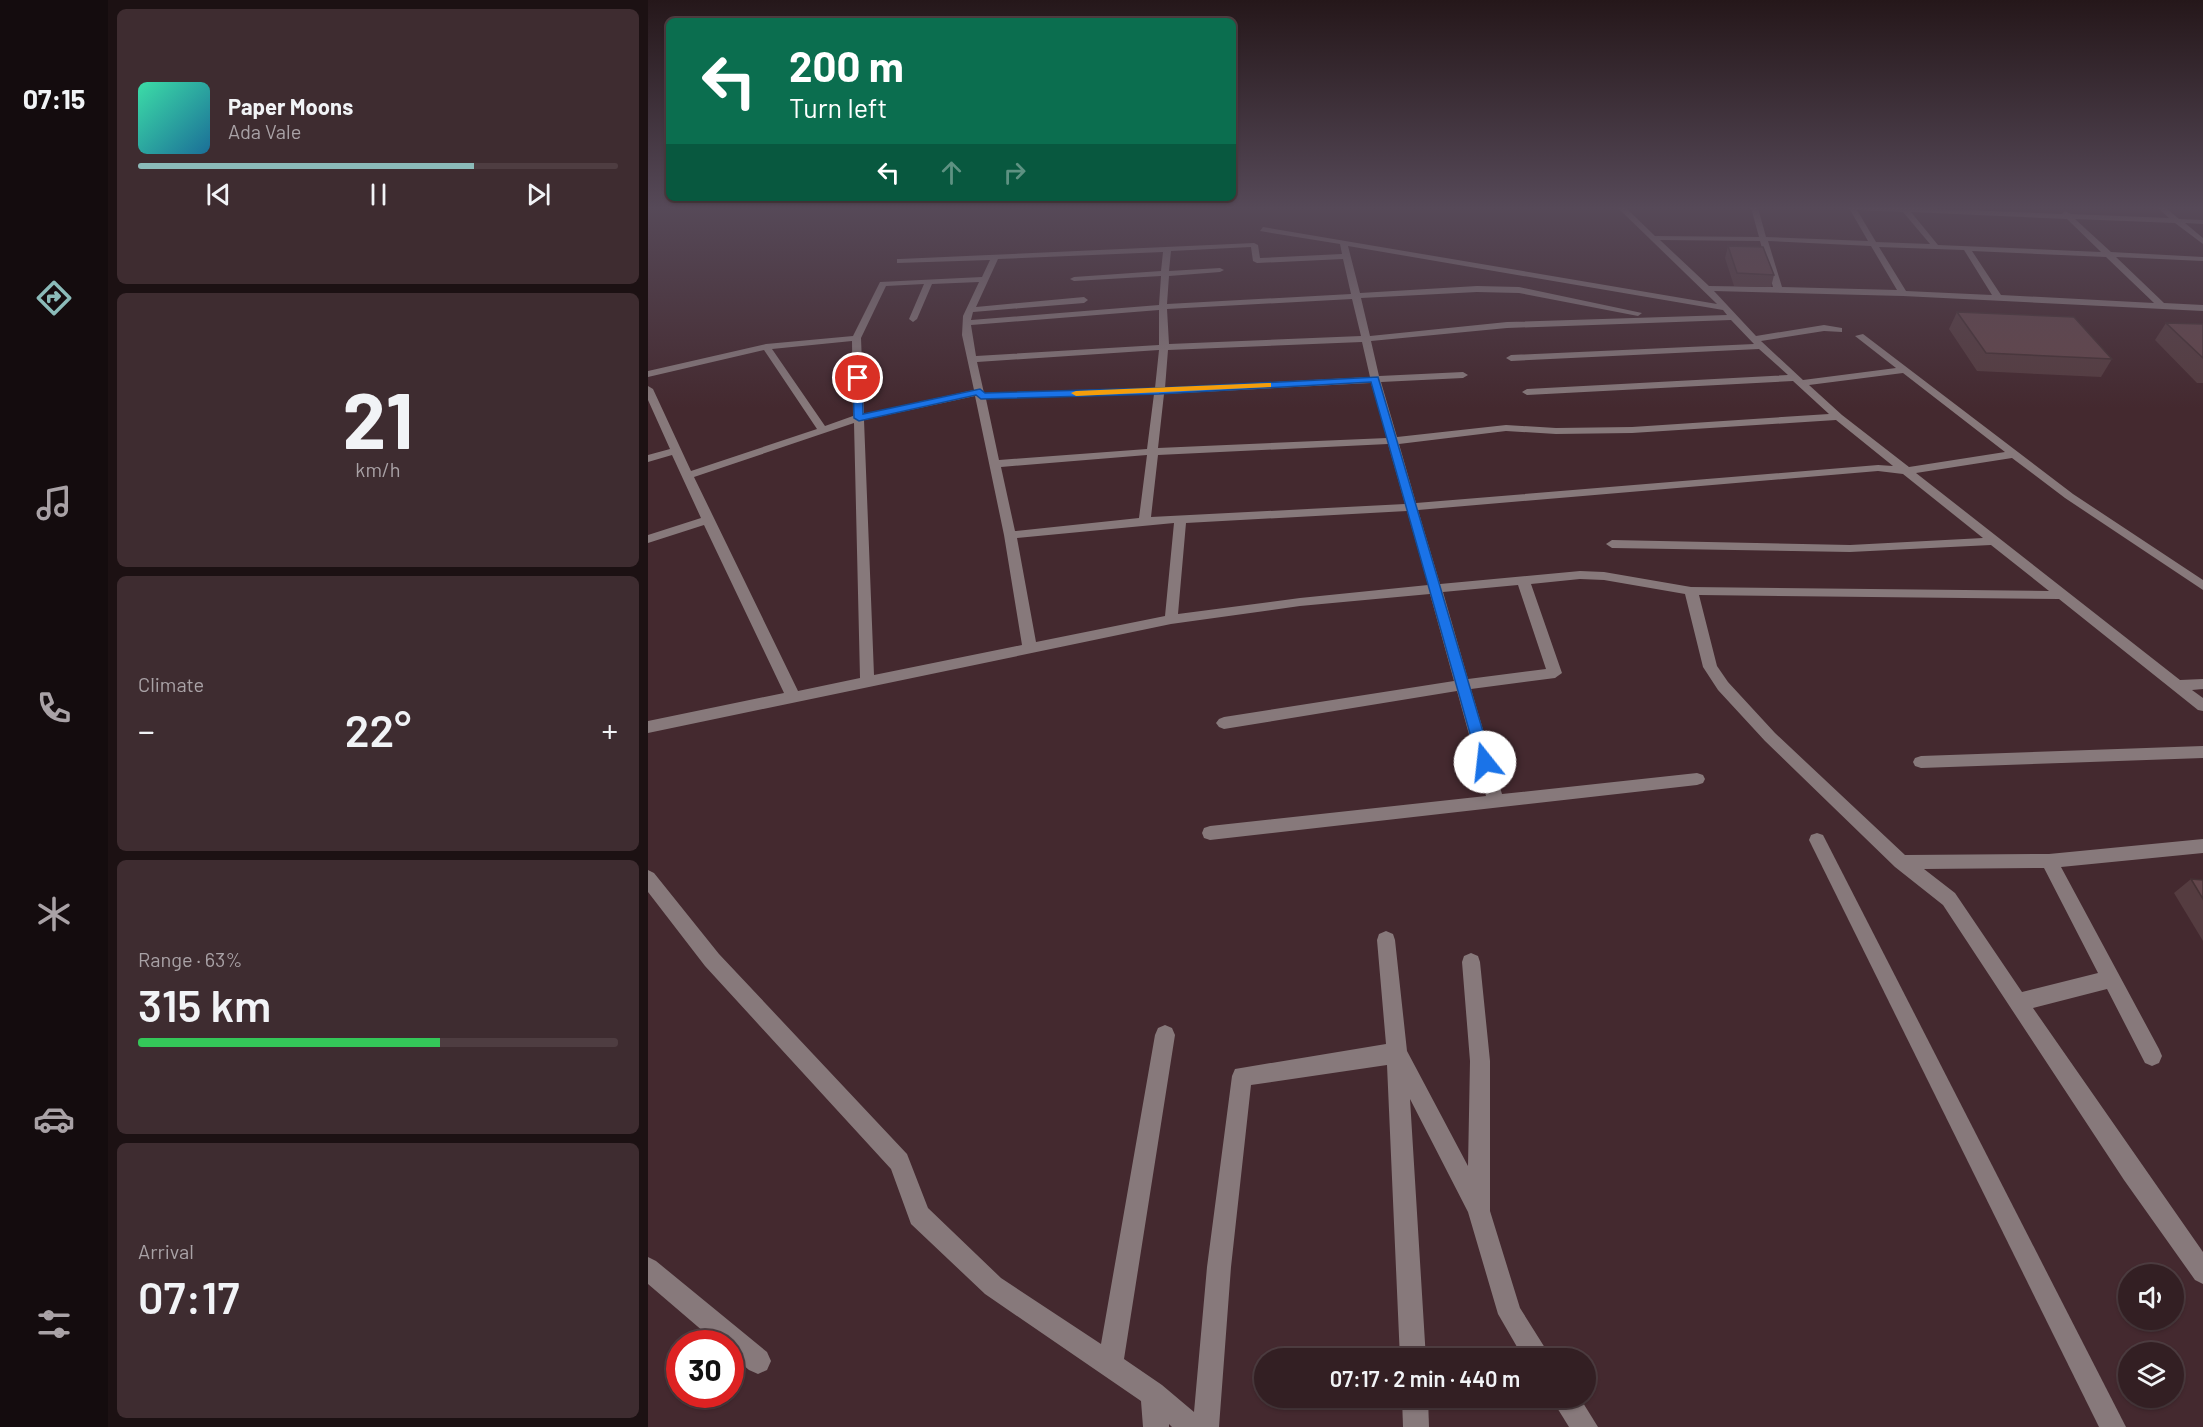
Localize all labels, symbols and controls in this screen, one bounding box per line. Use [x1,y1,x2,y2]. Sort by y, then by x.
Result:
text: 200 m [789,40,904,90]
icon: left [690,42,768,120]
text: 07:15 [23,82,85,114]
text: Turn left [789,91,887,123]
text: Paper Moons [228,93,353,119]
text: Ada Vale [228,119,301,143]
icon: left [872,156,905,189]
icon: ahead [935,156,968,189]
icon: right [998,156,1031,189]
icon: previous [202,178,235,211]
icon: pause [362,178,395,211]
icon: next [522,178,555,211]
icon: directions [33,277,75,319]
pin [832,352,883,403]
icon: arrive [841,361,874,394]
text: 21 [343,371,413,465]
text: km/h [355,457,401,481]
icon: music [33,482,75,524]
text: Climate [138,672,204,696]
icon: phone [33,687,75,729]
text: 22° [345,702,411,756]
text: − [138,710,155,750]
text: + [601,710,618,750]
position arrow [1453,730,1517,794]
icon: climate [33,893,75,935]
text: Range · 63% [138,947,242,971]
text: 315 km [138,977,271,1031]
icon: car [33,1098,75,1140]
text: Arrival [138,1239,194,1263]
map controls [2118,1264,2184,1408]
button: sound [2118,1264,2184,1330]
text: 07:17 [138,1269,239,1323]
icon: filters [33,1303,75,1345]
speed limit sign: 30 [666,1330,744,1408]
button: layers [2118,1342,2184,1408]
text: 07:17 · 2 min · 440 m [1330,1365,1520,1391]

